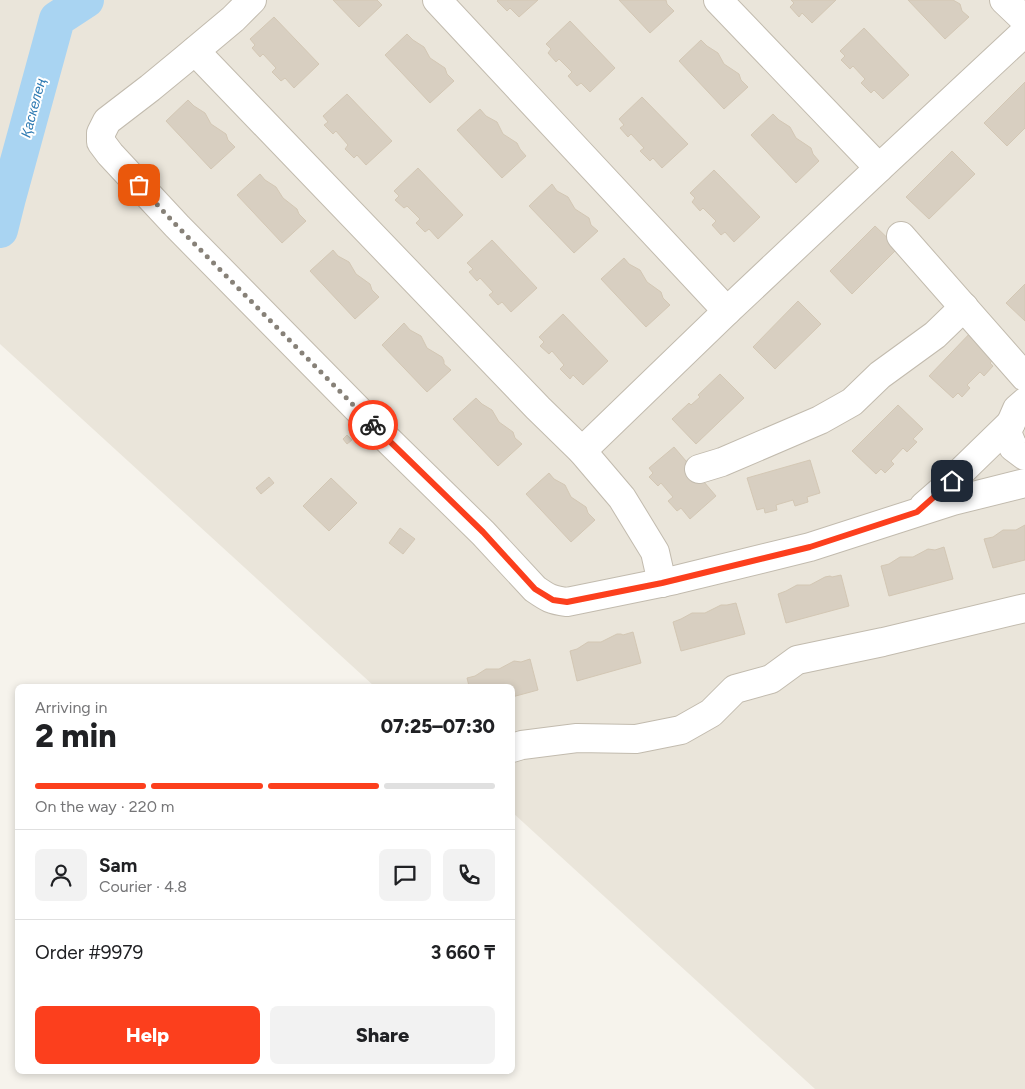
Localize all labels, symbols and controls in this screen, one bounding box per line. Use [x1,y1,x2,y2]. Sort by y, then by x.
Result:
water label: Қаскелең [17,76,50,139]
pin [118,164,160,206]
icon: bag [125,171,153,199]
courier [348,400,398,450]
icon: bike [359,411,387,439]
pin [931,460,973,502]
icon: home [938,467,966,495]
text: Arriving in [35,698,107,717]
text: 07:25–07:30 [381,715,495,738]
text: 2 min [35,717,117,755]
text: On the way · 220 m [35,797,174,816]
button: person [35,849,87,901]
button: chat [379,849,431,901]
button: phone [443,849,495,901]
text: Sam [99,854,137,877]
text: Courier · 4.8 [99,877,187,896]
text: Order #9979 [35,941,143,964]
text: 3 660 ₸ [431,941,495,964]
button: Help [35,1006,260,1064]
button: Share [270,1006,495,1064]

